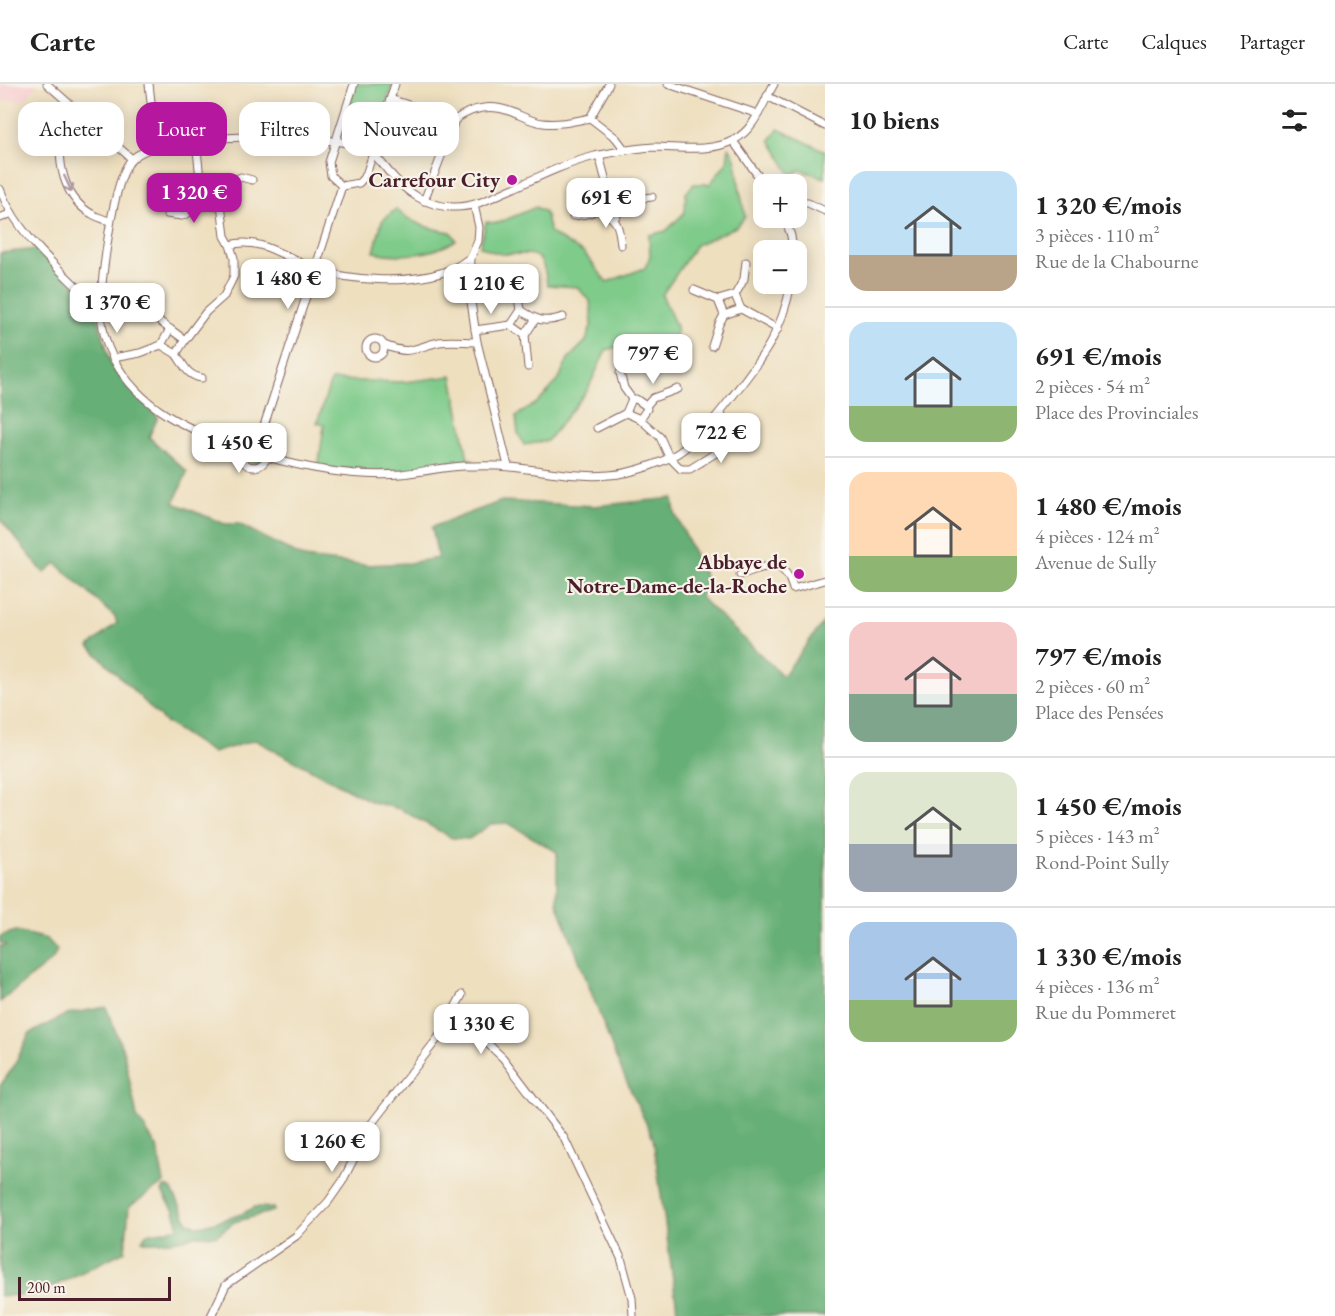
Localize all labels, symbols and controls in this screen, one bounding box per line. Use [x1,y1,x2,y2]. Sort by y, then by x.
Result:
text: Carte [30,23,96,59]
text: Carte [1063,28,1108,55]
text: Calques [1141,28,1207,55]
text: Partager [1240,28,1305,55]
chip: Acheter [18,102,124,156]
chip: Louer [136,102,227,156]
chip: Filtres [239,102,330,156]
chip: Nouveau [342,102,459,156]
text: 10 biens [849,103,939,137]
icon: filters [1278,104,1311,137]
place label: Carrefour City [368,166,501,193]
pin: 1 320 € [139,173,249,224]
marker: Carrefour City [505,173,519,187]
one-way arrow [62,174,74,192]
map controls [753,174,807,294]
button: + [753,174,807,228]
pin: 691 € [564,178,648,229]
text: 1 320 € [161,179,227,205]
text: 691 € [580,184,632,210]
text: 1 320 €/mois [1035,188,1182,222]
icon: home [897,195,969,267]
text: 3 pièces · 110 m² [1035,222,1160,248]
button: − [753,240,807,294]
text: Rue de la Chabourne [1035,248,1199,274]
pin: 1 480 € [233,259,343,310]
pin: 1 210 € [436,264,546,315]
text: 1 480 € [255,265,321,291]
text: 1 210 € [458,270,524,296]
pin: 1 370 € [62,283,172,334]
text: 1 370 € [84,289,150,315]
pin: 797 € [611,334,695,385]
text: 691 €/mois [1035,339,1162,373]
text: 797 € [627,340,679,366]
icon: home [897,346,969,418]
text: 2 pièces · 54 m² [1035,373,1150,399]
text: Place des Provinciales [1035,399,1198,425]
pin: 722 € [679,413,763,464]
text: 722 € [695,419,747,445]
pin: 1 450 € [184,423,294,474]
text: 1 450 € [206,429,272,455]
text: 1 480 €/mois [1035,489,1182,523]
icon: home [897,496,969,568]
text: 4 pièces · 124 m² [1035,523,1160,549]
place label: Abbaye de Notre-Dame-de-la-Roche [567,548,787,599]
text: Avenue de Sully [1035,549,1157,575]
marker: Abbaye de Notre-Dame-de-la-Roche [792,567,806,581]
text: 797 €/mois [1035,639,1162,673]
icon: home [897,646,969,718]
text: 2 pièces · 60 m² [1035,673,1150,699]
text: Place des Pensées [1035,699,1163,725]
text: 1 450 €/mois [1035,789,1182,823]
icon: home [897,796,969,868]
text: 5 pièces · 143 m² [1035,823,1160,849]
text: Rond-Point Sully [1035,849,1169,875]
text: 1 330 €/mois [1035,939,1182,973]
icon: home [897,946,969,1018]
text: 4 pièces · 136 m² [1035,973,1160,999]
text: Rue du Pommeret [1035,999,1176,1025]
pin: 1 330 € [426,1004,536,1055]
text: 1 330 € [448,1010,514,1036]
pin: 1 260 € [277,1122,387,1173]
text: 1 260 € [299,1128,365,1154]
scale bar [18,1274,171,1302]
text: 200 m [27,1277,66,1298]

